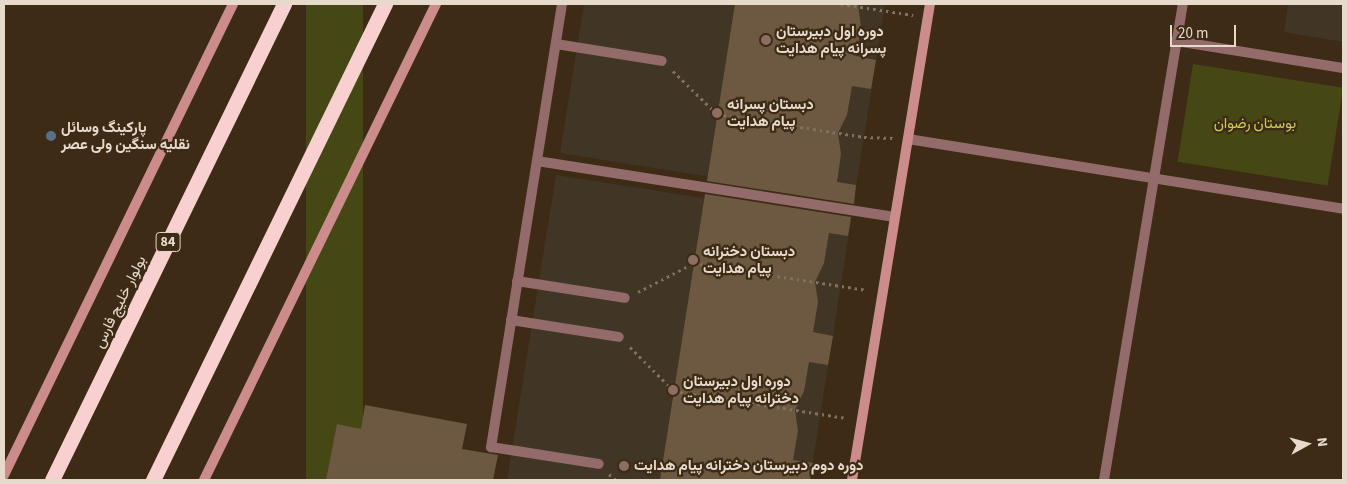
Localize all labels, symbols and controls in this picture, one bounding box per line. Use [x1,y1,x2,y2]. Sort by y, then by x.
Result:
scale bar [1172,15,1238,47]
place label: دوره اول دبیرستان پسرانه پیام هدایت [776,22,886,57]
text: 20 m [1178,23,1208,44]
marker: دوره اول دبیرستان پسرانه پیام هدایت [760,34,772,46]
place label: دبستان پسرانه پیام هدایت [727,95,814,130]
marker: دبستان پسرانه پیام هدایت [711,107,723,119]
park label: بوستان رضوان [1214,115,1296,133]
place label: پارکینگ وسائل نقلیه سنگین ولی عصر [61,118,190,153]
marker: پارکینگ وسائل نقلیه سنگین ولی عصر [45,130,57,142]
road number: 84 [156,230,180,253]
place label: دبستان دخترانه پیام هدایت [703,242,795,277]
street label: بولوار خلیج فارس [90,253,150,351]
marker: دبستان دخترانه پیام هدایت [687,254,699,266]
place label: دوره اول دبیرستان دخترانه پیام هدایت [683,372,799,407]
marker: دوره اول دبیرستان دخترانه پیام هدایت [667,384,679,396]
north arrow [1282,419,1332,469]
text: N [1311,436,1332,448]
place label: دوره دوم دبیرستان دخترانه پیام هدایت [634,457,864,475]
marker: دوره دوم دبیرستان دخترانه پیام هدایت [618,460,630,472]

